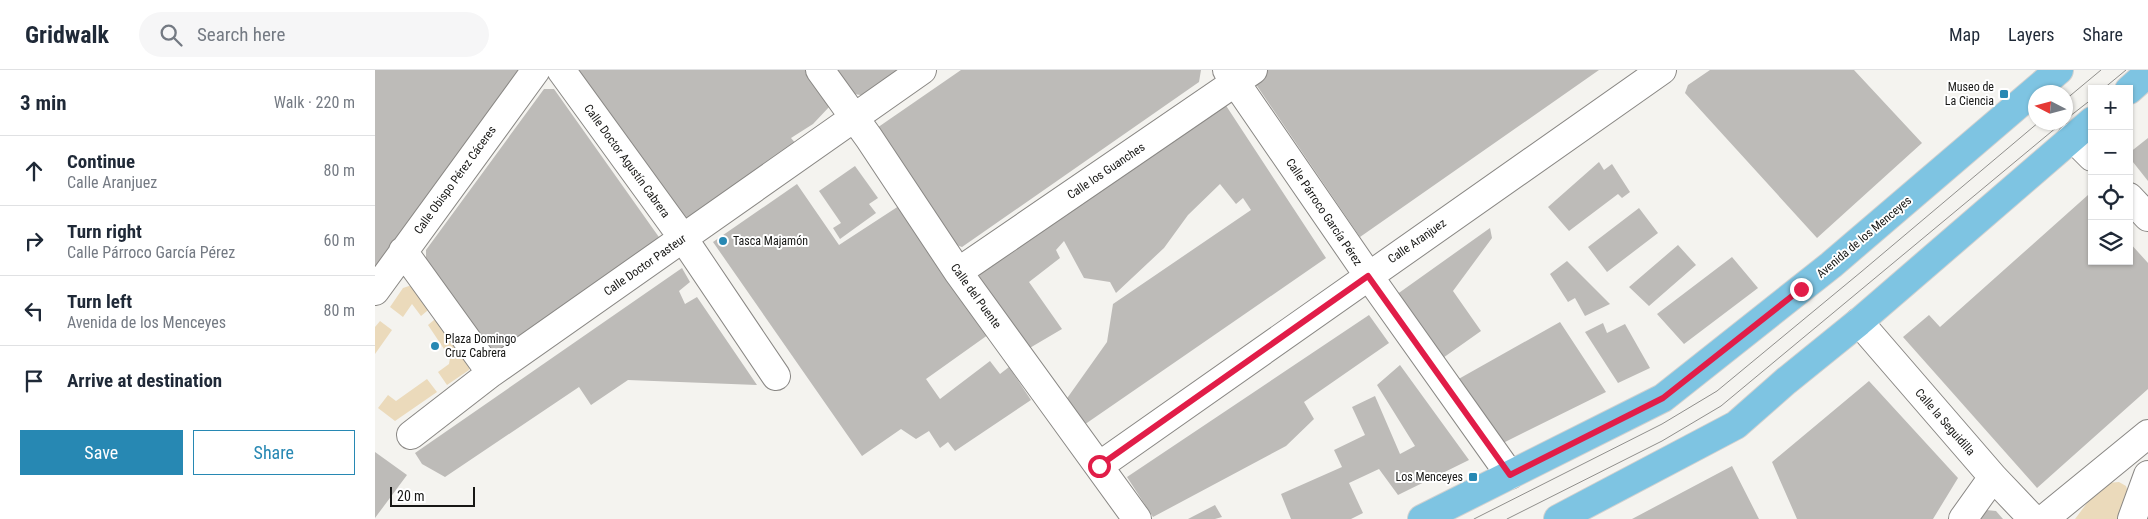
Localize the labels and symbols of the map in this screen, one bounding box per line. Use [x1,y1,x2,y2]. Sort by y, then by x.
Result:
place label: Museo de La Ciencia [1945,80,1994,108]
north arrow [2028,85,2073,130]
marker: Museo de La Ciencia [1998,88,2010,100]
street label: Calle Doctor Agustín Cabrera [581,102,673,221]
street label: Calle Obispo Pérez Cáceres [411,123,499,237]
street label: Calle los Guanches [1065,140,1147,202]
street label: Calle Párroco García Pérez [1283,156,1365,268]
street label: Avenida de los Menceyes [1814,193,1914,281]
street label: Calle Aranjuez [1385,216,1449,266]
street label: Calle Doctor Pasteur [601,231,689,299]
place label: Tasca Majamón [733,234,808,248]
marker: Tasca Majamón [717,235,729,247]
street label: Calle del Puente [948,261,1004,331]
route end [1790,278,1813,301]
place label: Plaza Domingo Cruz Cabrera [445,332,516,360]
marker: Plaza Domingo Cruz Cabrera [429,340,441,352]
street label: Calle la Seguidilla [1912,386,1978,458]
route start [1088,455,1111,478]
place label: Los Menceyes [1395,470,1463,484]
marker: Los Menceyes [1467,471,1479,483]
scale bar [390,484,475,507]

